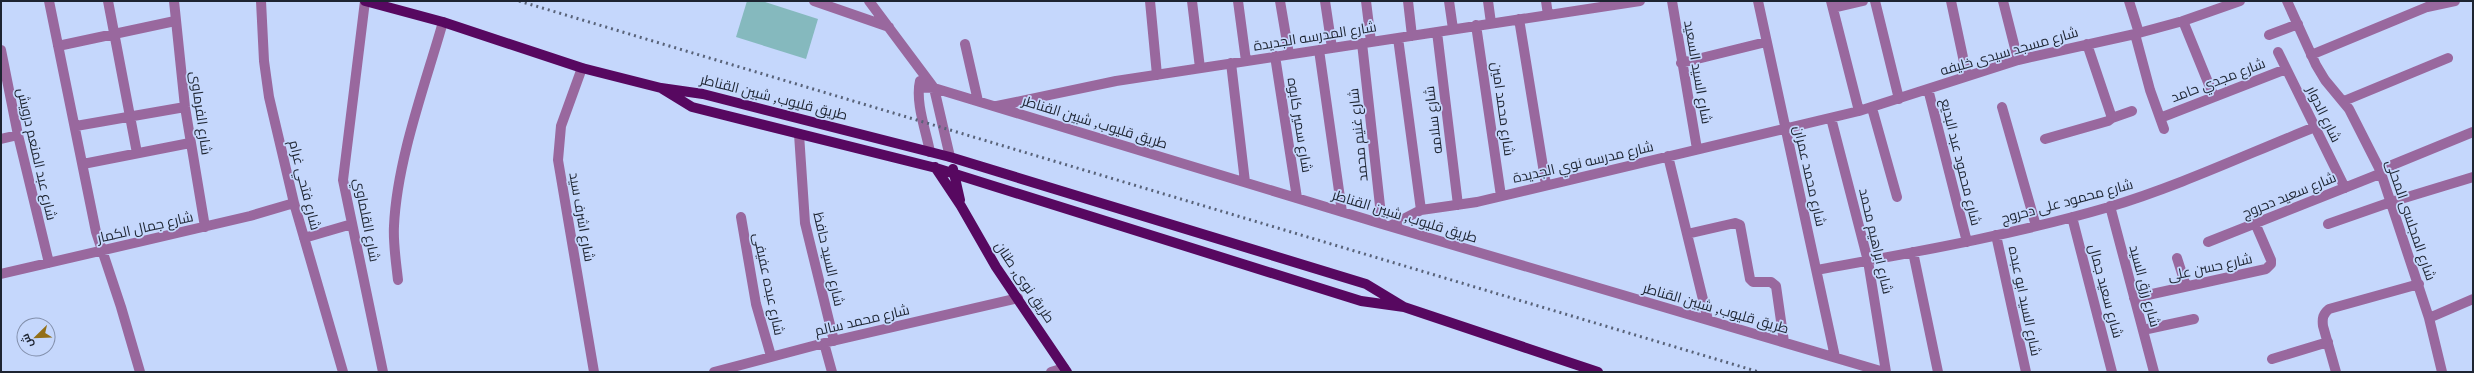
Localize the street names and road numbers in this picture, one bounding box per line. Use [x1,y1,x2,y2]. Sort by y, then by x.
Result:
street label: شارع المدرسه الجديدة [1252,16,1378,56]
street label: شارع السيد السعيد [1679,19,1717,125]
street label: شارع مسجد سيدى خليفه [1938,22,2080,80]
street label: شارع مجدي حامد [2168,53,2269,109]
street label: شارع محمد امين [1487,61,1519,157]
street label: طريق قليوب, شبين القناطر [697,69,850,125]
street label: شارع الفرماوى [185,70,217,156]
street label: شارع سمير كابوه [1283,76,1317,174]
street label: شارع الدوار [2301,81,2346,146]
street label: شارع سلامه [1419,85,1447,155]
street label: شارع عبد المنعم درويش [12,86,62,222]
street label: شارع غنيم محمد [1343,87,1373,183]
street label: طريق قليوب, شبين القناطر [1019,90,1170,154]
street label: شارع محمود عبد البديع [1936,96,1986,228]
street label: شارع محمد عمران [1789,124,1831,228]
street label: شارع مدرسه نوي الجديدة [1511,136,1656,190]
street label: شارع فتحي غرام [282,138,326,233]
street label: شارع المجلسى المحلى [2381,157,2441,283]
street label: شارع سعيد دحروج [2239,167,2339,223]
street label: شارع اشرف سيد [564,171,600,263]
street label: شارع محمود على دحروج [1999,174,2135,228]
street label: شارع القلماوي [347,176,385,264]
street label: طريق قليوب, شبين القناطر [1329,184,1480,248]
street label: شارع ابراهيم محمد [1854,186,1898,296]
street label: شارع جمال الكمار [94,206,195,248]
street label: شارع السيد حافظ [808,210,850,308]
street label: شارع عبده عفيفى [748,231,790,337]
street label: طريق نوى, طنان [990,237,1060,327]
street label: شارع سعيد جمال [2084,242,2128,340]
street label: شارع رزق السيد [2124,243,2166,329]
street label: شارع السيد ابو عبده [2004,244,2046,358]
street label: شارع حسن على [2166,248,2254,286]
street label: طريق قليوب, شبين القناطر [1640,277,1791,338]
street label: شارع محمد سالم [813,299,911,341]

